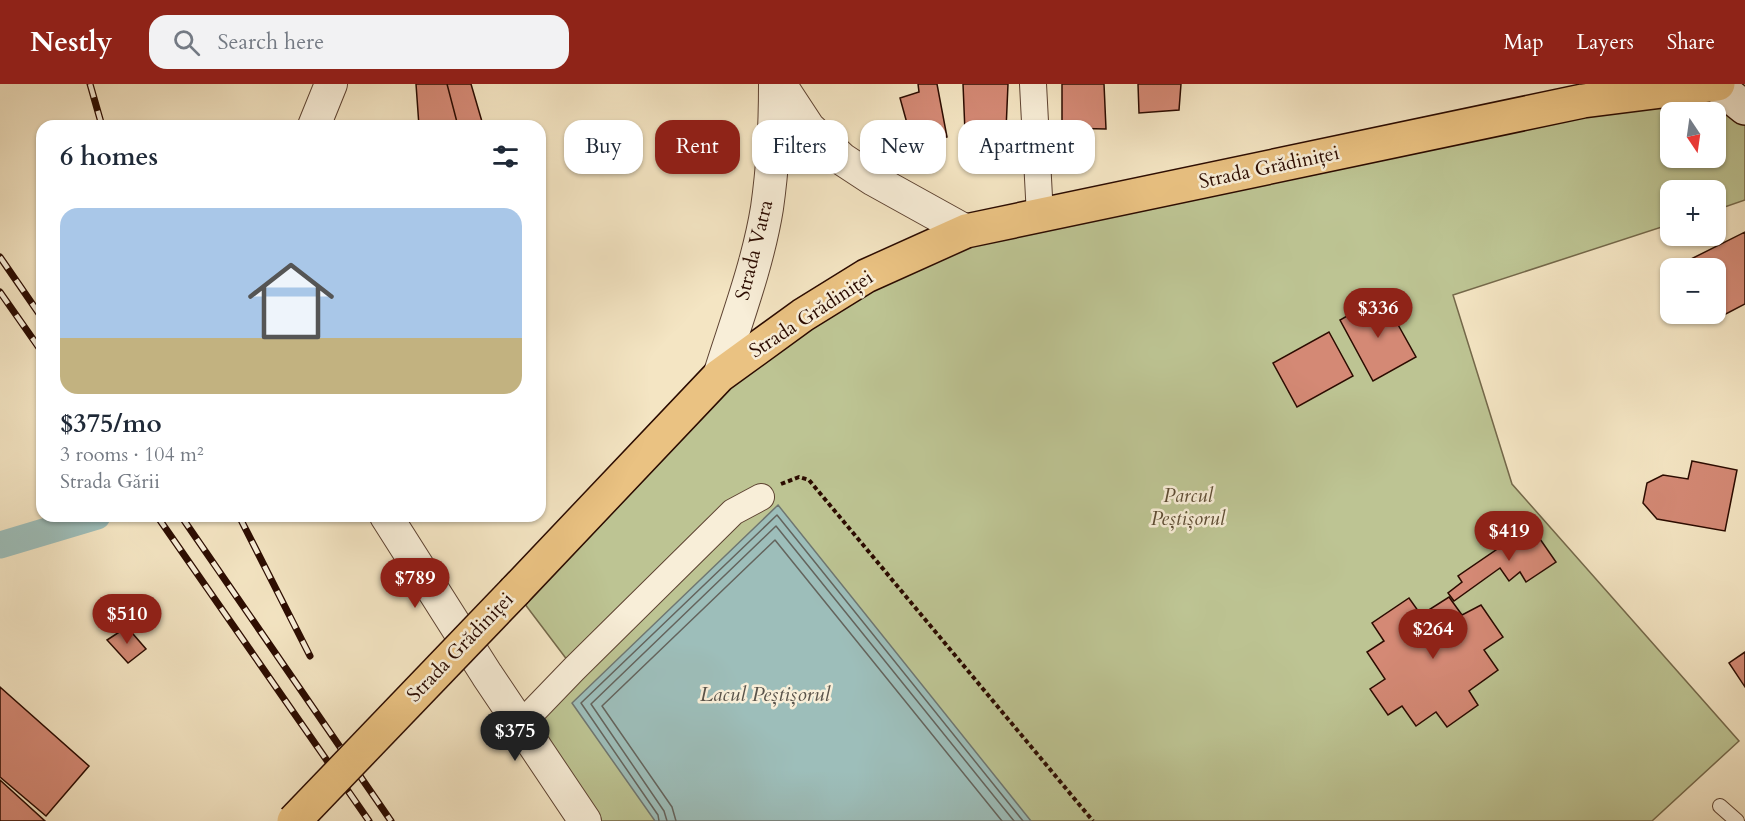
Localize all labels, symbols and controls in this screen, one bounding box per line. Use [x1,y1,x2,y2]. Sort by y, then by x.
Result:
search box [149,15,569,69]
text: Nestly [30,23,113,61]
icon: search [170,26,203,59]
text: Search here [218,27,324,57]
text: Map [1504,28,1544,57]
text: Layers [1577,28,1634,57]
text: Share [1667,28,1715,57]
north arrow [1660,102,1726,168]
map controls [1660,102,1726,324]
chip: Buy [564,120,643,174]
chip: Rent [655,120,740,174]
chip: Filters [752,120,848,174]
chip: New [860,120,946,174]
chip: Apartment [958,120,1095,174]
text: 6 homes [60,139,158,174]
street label: Strada Grădiniței [1196,139,1342,195]
icon: filters [489,140,522,173]
button: + [1660,180,1726,246]
street label: Strada Vatra [728,197,780,303]
icon: home [237,247,345,355]
button: − [1660,258,1726,324]
street label: Strada Grădiniței [744,264,879,364]
pin: $336 [1342,288,1414,339]
text: $336 [1358,294,1398,321]
text: $375/mo [60,406,162,441]
text: 3 rooms · 104 m² [60,441,204,468]
text: Strada Gării [60,468,160,495]
park label: Parcul Peștișorul [1151,482,1226,532]
pin: $419 [1473,511,1545,562]
text: $419 [1489,517,1529,544]
pin: $789 [379,558,451,609]
text: $789 [395,564,435,591]
street label: Strada Grădiniței [401,586,520,708]
pin: $510 [91,594,163,645]
text: $510 [107,600,147,627]
pin: $264 [1397,609,1469,660]
text: $264 [1413,615,1453,642]
water label: Lacul Peștișorul [700,680,831,709]
pin: $375 [479,711,551,762]
text: $375 [495,717,535,744]

